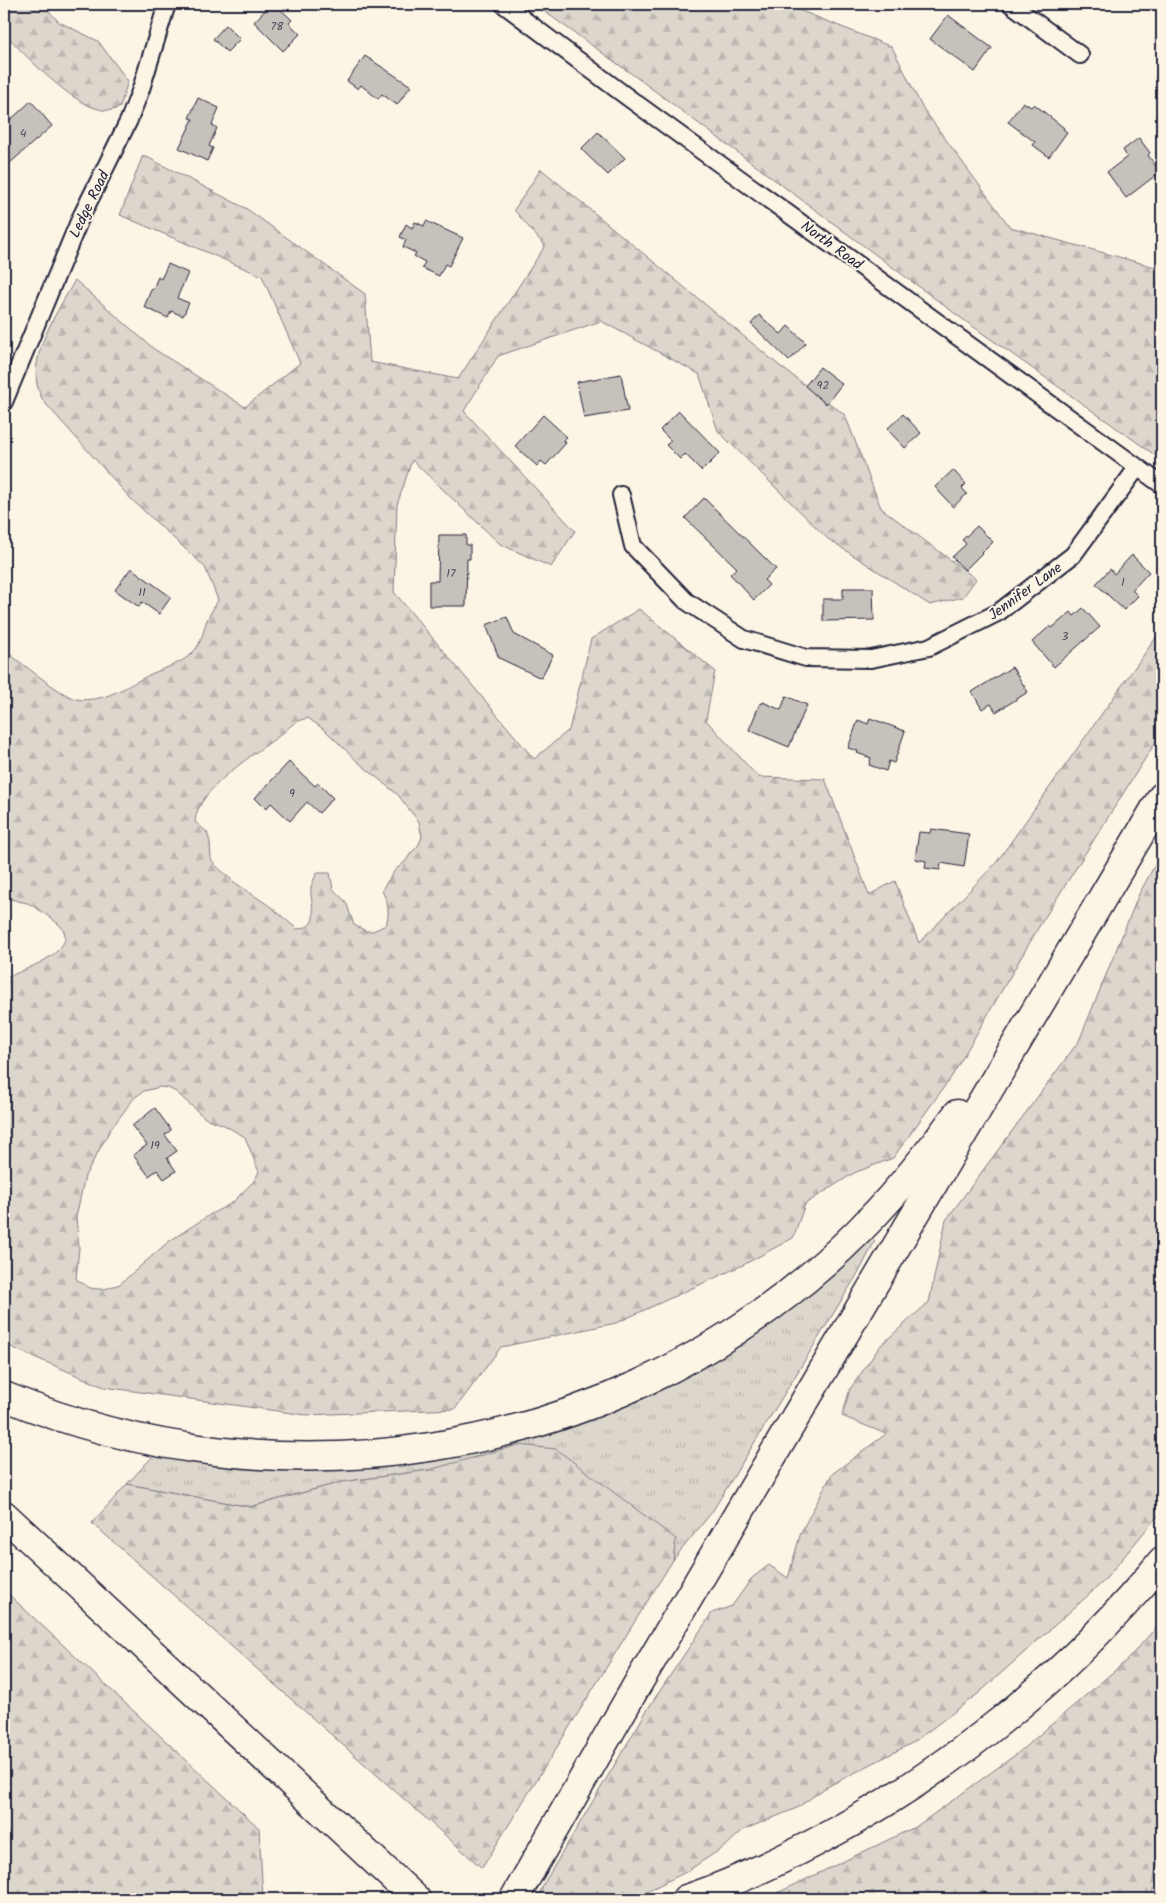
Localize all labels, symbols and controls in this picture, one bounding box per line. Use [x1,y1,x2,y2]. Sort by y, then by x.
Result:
house number: 78 [271,17,284,36]
house number: 4 [20,124,27,143]
street label: Ledge Road [63,166,117,242]
street label: North Road [795,215,868,277]
house number: 92 [817,376,829,395]
street label: Jennifer Lane [983,556,1068,627]
house number: 17 [446,564,456,583]
house number: 1 [1121,573,1125,592]
house number: 11 [138,583,146,602]
house number: 3 [1062,627,1069,646]
house number: 9 [289,784,295,803]
house number: 19 [150,1136,160,1155]

